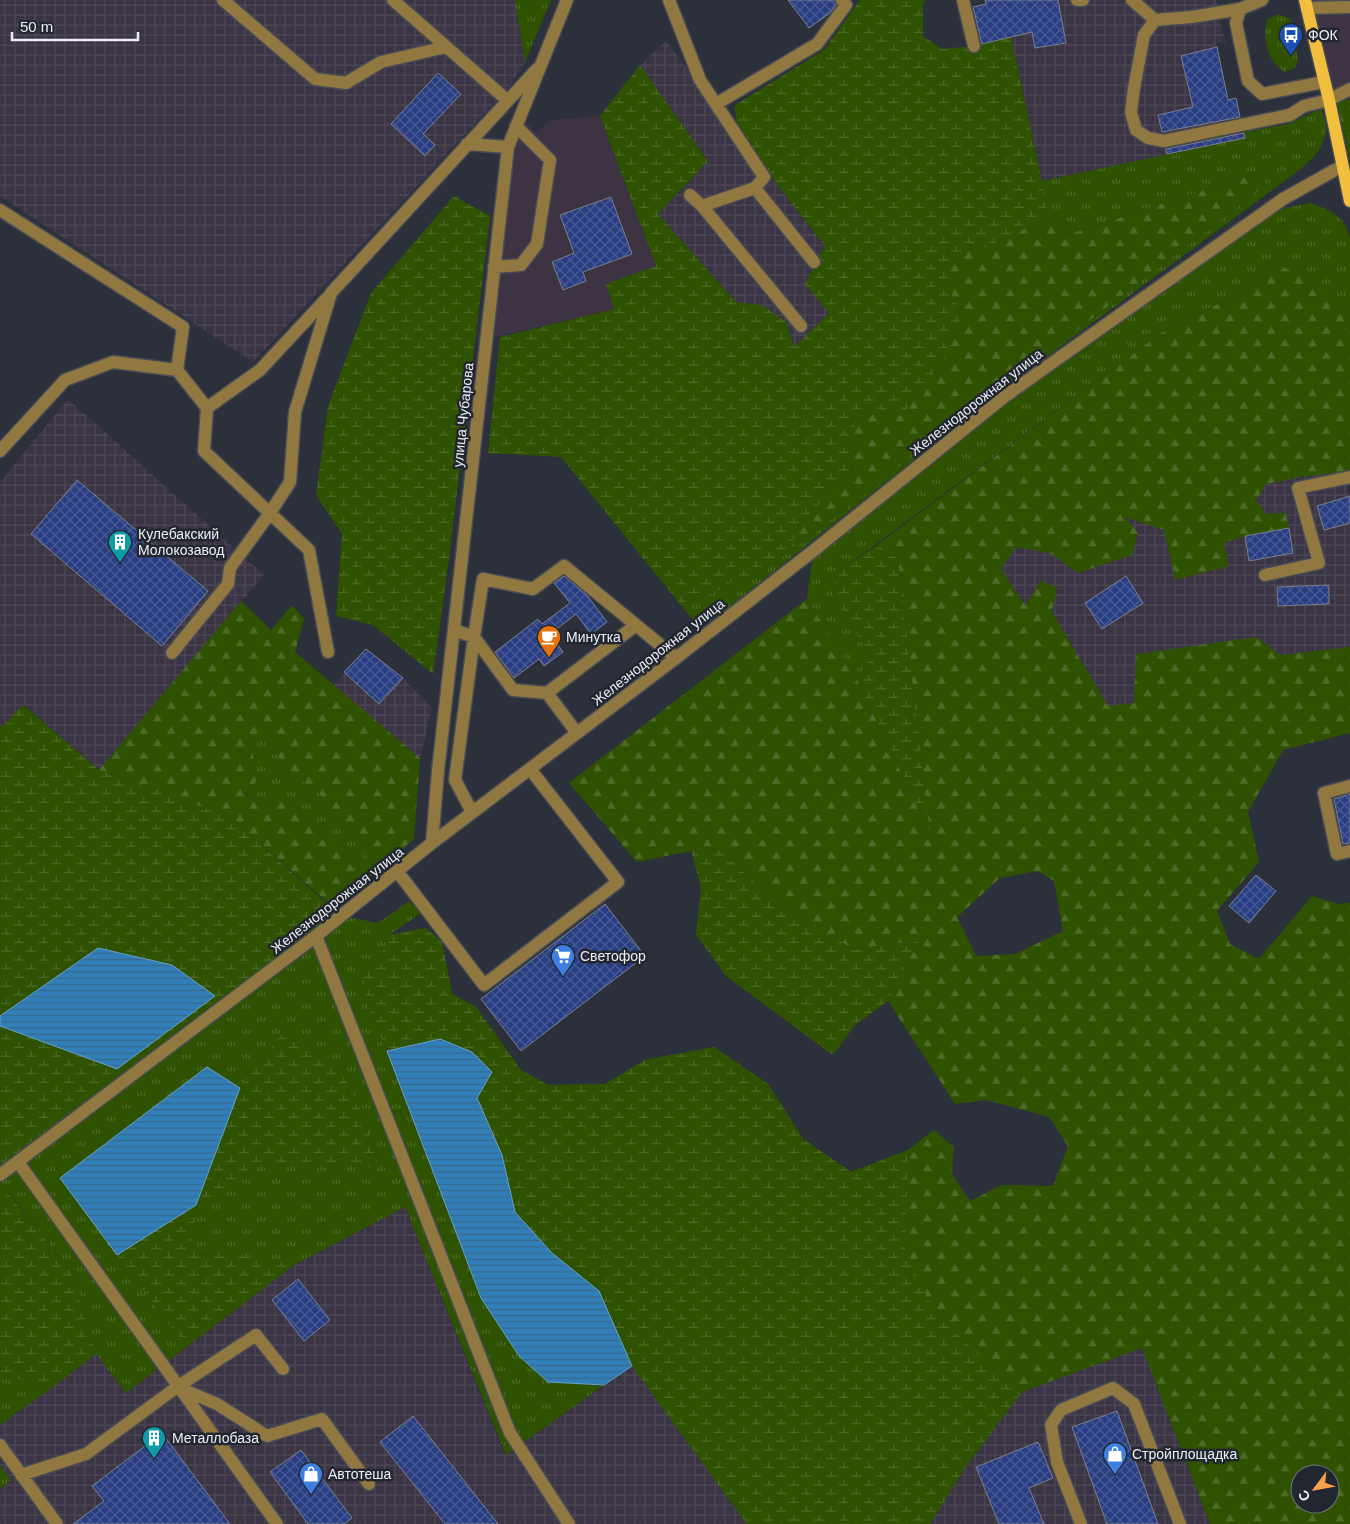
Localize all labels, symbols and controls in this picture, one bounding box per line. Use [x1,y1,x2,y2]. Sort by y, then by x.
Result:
scale bar [12,10,139,42]
text: 50 m [20,18,53,35]
bus stop icon: ФОК [1278,22,1304,56]
place label: ФОК [1308,27,1339,43]
street label: Железнодорожная улица [907,345,1046,459]
street label: улица Чубарова [450,362,476,468]
place label: Кулебакский Молокозавод [138,526,224,558]
building icon: Кулебакский Молокозавод [107,529,133,563]
street label: Железнодорожная улица [589,595,728,709]
cafe icon: Минутка [536,624,562,658]
place label: Минутка [566,629,621,645]
street label: Железнодорожная улица [268,843,407,957]
supermarket icon: Светофор [550,943,576,977]
place label: Светофор [580,948,646,964]
building icon: Металлобаза [141,1425,167,1459]
place label: Металлобаза [172,1430,259,1446]
shop icon: Стройплощадка [1102,1441,1128,1475]
place label: Стройплощадка [1132,1446,1238,1462]
shop icon: Автотеша [298,1461,324,1495]
north arrow [1290,1464,1340,1514]
place label: Автотеша [328,1466,391,1482]
text: С [1295,1487,1313,1504]

